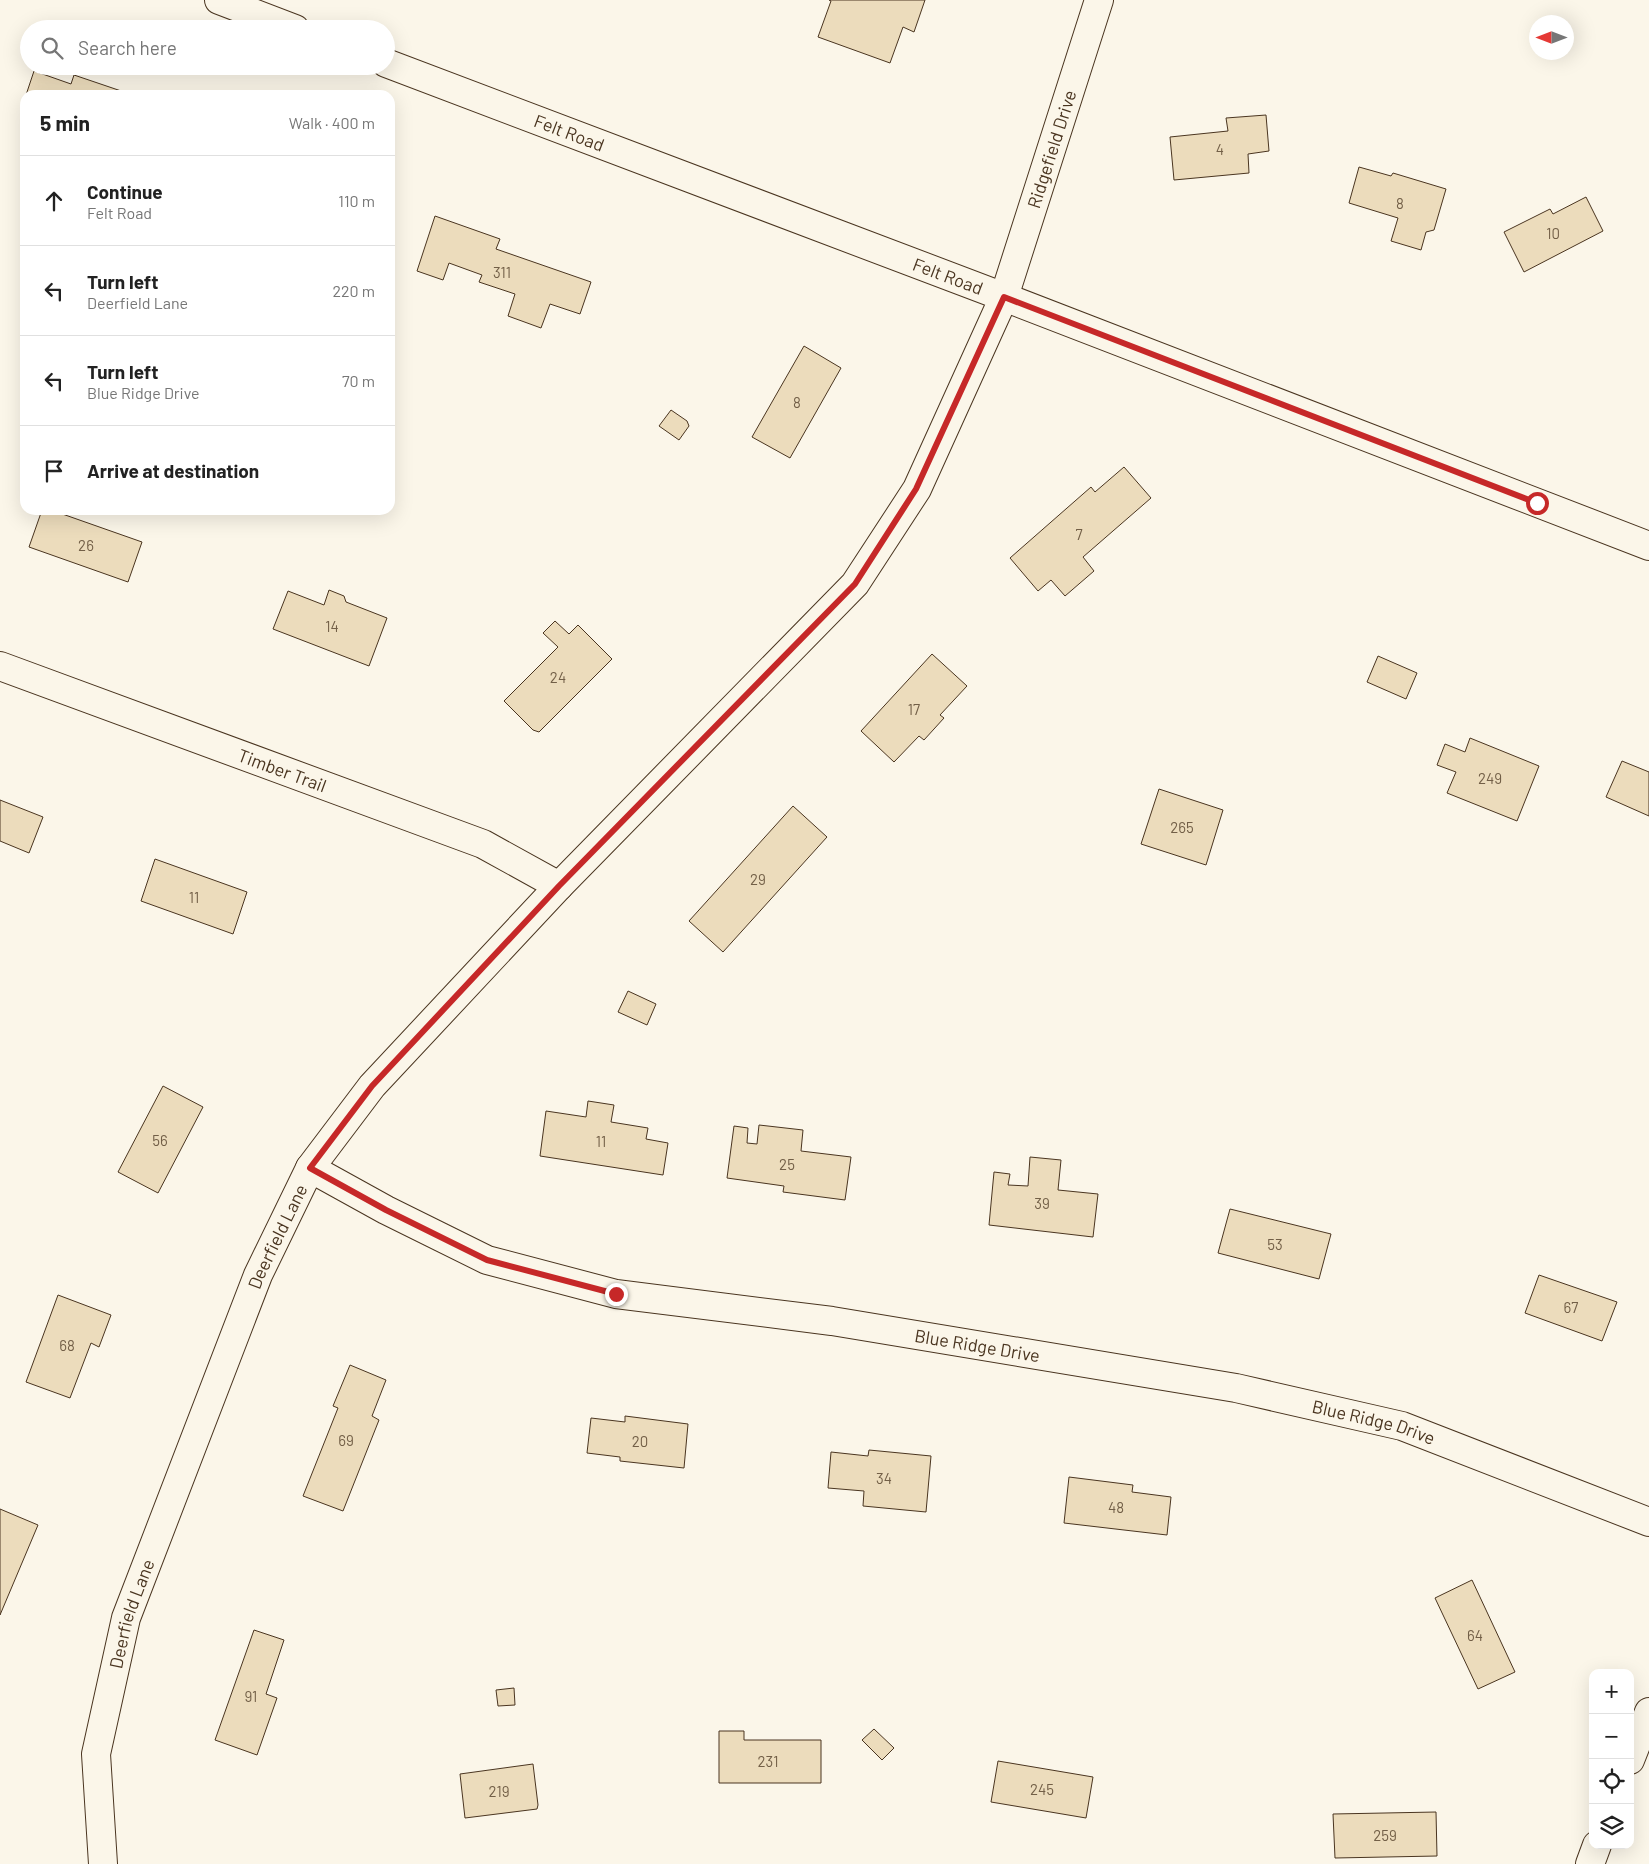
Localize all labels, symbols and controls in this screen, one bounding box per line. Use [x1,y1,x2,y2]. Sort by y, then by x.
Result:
north arrow [1529,15,1574,60]
search box [20,20,395,75]
icon: search [38,34,66,62]
text: Search here [78,36,177,59]
street label: Ridgefield Drive [1022,87,1081,211]
street label: Felt Road [531,109,607,156]
text: 5 min [40,110,90,135]
text: Walk · 400 m [289,113,375,132]
house number: 4 [1216,140,1224,158]
text: Continue [87,180,163,203]
icon: ahead [40,187,68,215]
text: 110 m [338,191,375,210]
house number: 8 [1396,194,1404,212]
text: Felt Road [87,203,152,222]
house number: 10 [1546,224,1560,242]
street label: Felt Road [910,253,986,299]
house number: 311 [493,263,511,281]
text: Turn left [87,270,158,293]
icon: left [40,277,68,305]
text: 220 m [332,281,375,300]
text: Deerfield Lane [87,293,188,312]
text: Turn left [87,360,158,383]
icon: left [40,367,68,395]
text: 70 m [342,371,375,390]
text: Blue Ridge Drive [87,383,200,402]
house number: 8 [793,393,801,411]
icon: arrive [40,457,68,485]
text: Arrive at destination [87,459,259,482]
route start [1526,492,1549,515]
house number: 7 [1075,525,1083,543]
house number: 26 [78,536,94,554]
house number: 14 [325,617,339,635]
house number: 24 [550,668,566,686]
house number: 17 [908,700,920,718]
street label: Timber Trail [235,744,330,796]
house number: 249 [1478,769,1502,787]
house number: 265 [1170,818,1194,836]
house number: 29 [750,870,766,888]
house number: 11 [189,888,199,906]
house number: 56 [152,1131,168,1149]
house number: 11 [596,1132,606,1150]
house number: 25 [779,1155,795,1173]
street label: Deerfield Lane [243,1180,312,1292]
house number: 39 [1034,1194,1050,1212]
house number: 53 [1267,1235,1283,1253]
route end [605,1283,628,1306]
house number: 67 [1564,1298,1578,1316]
street label: Blue Ridge Drive [913,1324,1042,1366]
house number: 68 [59,1336,75,1354]
street label: Blue Ridge Drive [1310,1395,1439,1449]
house number: 69 [338,1431,354,1449]
house number: 20 [632,1432,648,1450]
house number: 34 [876,1469,892,1487]
house number: 48 [1108,1498,1124,1516]
street label: Deerfield Lane [104,1556,159,1671]
house number: 64 [1467,1626,1483,1644]
map controls [1589,1669,1634,1849]
button: + [1589,1669,1634,1714]
house number: 91 [245,1687,257,1705]
button: − [1589,1714,1634,1759]
house number: 231 [758,1752,778,1770]
button: locate [1589,1759,1634,1804]
house number: 245 [1030,1780,1054,1798]
house number: 219 [489,1782,509,1800]
button: layers [1589,1804,1634,1849]
house number: 259 [1373,1826,1397,1844]

